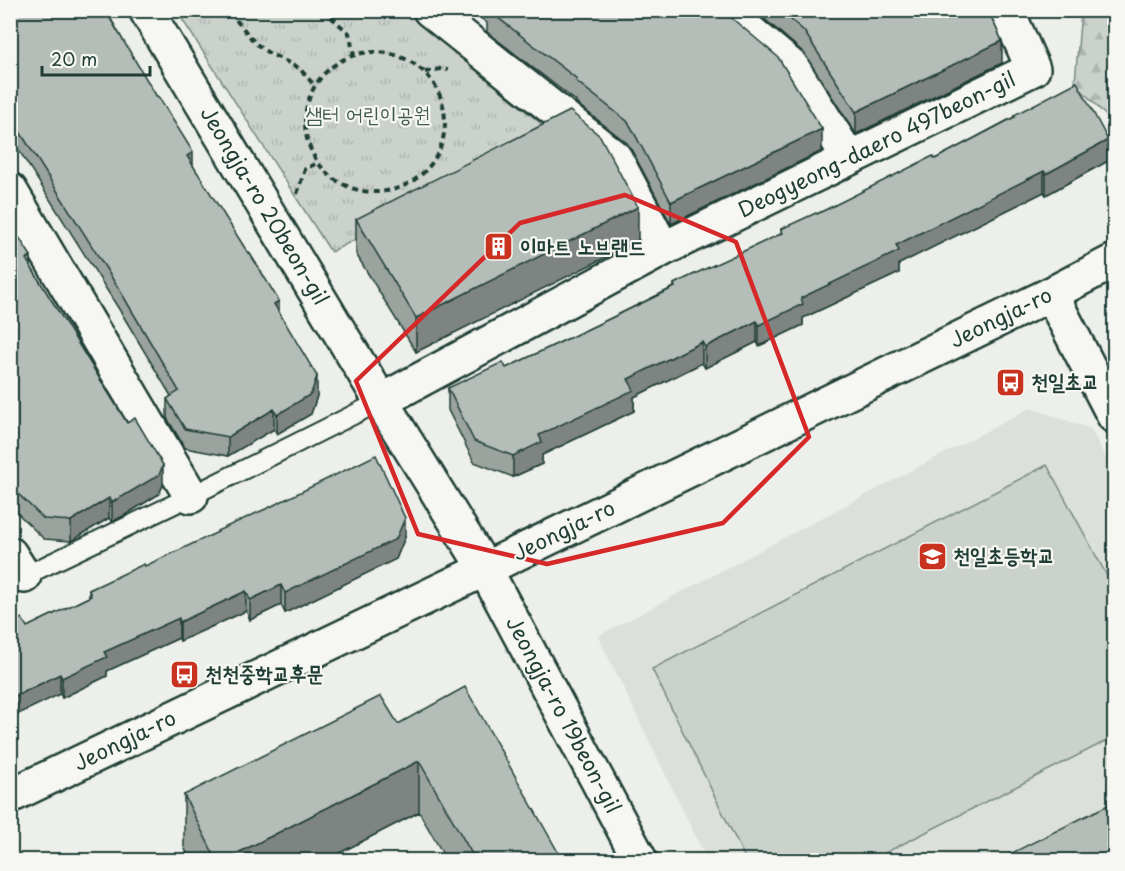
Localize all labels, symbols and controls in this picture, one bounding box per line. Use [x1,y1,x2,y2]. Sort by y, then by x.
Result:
scale bar [42,39,150,77]
text: 20 m [51,45,97,72]
street label: Deogyeong-daero 497beon-gil [732,62,1020,225]
park label: 샘터 어린이공원 [305,97,431,129]
street label: Jeongja-ro 20beon-gil [193,99,338,311]
place label: 이마트 노브랜드 [520,229,645,261]
building icon: 이마트 노브랜드 [483,231,515,263]
street label: Jeongja-ro [943,278,1057,355]
place label: 천일초교 [1031,364,1099,396]
bus stop icon: 천일초교 [994,366,1026,398]
street label: Jeongja-ro [506,491,620,568]
place label: 천일초등학교 [953,538,1054,570]
school or university icon: 천일초등학교 [916,540,948,572]
street label: Jeongja-ro 19beon-gil [499,610,630,818]
place label: 천천중학교후문 [205,656,323,688]
bus stop icon: 천천중학교후문 [168,658,200,690]
street label: Jeongja-ro [67,701,181,778]

